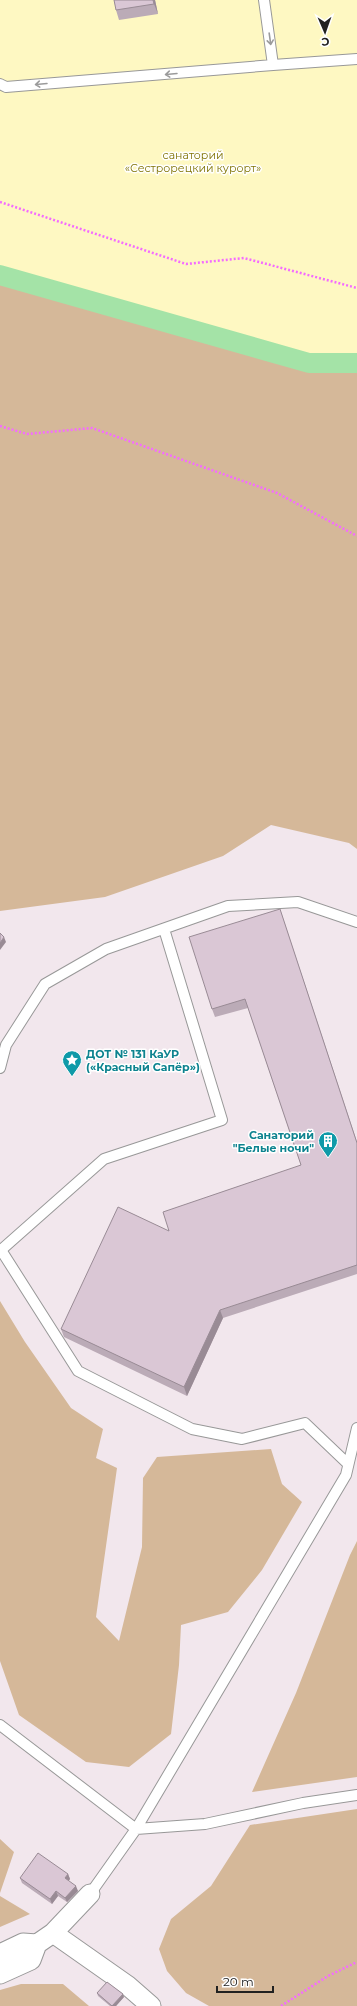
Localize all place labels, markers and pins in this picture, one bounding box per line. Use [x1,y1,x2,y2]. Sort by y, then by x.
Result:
place label: ДОТ № 131 КаУР («Красный Сапёр») [86,1047,200,1074]
place icon: ДОТ № 131 КаУР («Красный Сапёр») [61,1049,83,1077]
place label: Санаторий "Белые ночи" [233,1128,314,1155]
building icon: Санаторий "Белые ночи" [317,1130,339,1158]

